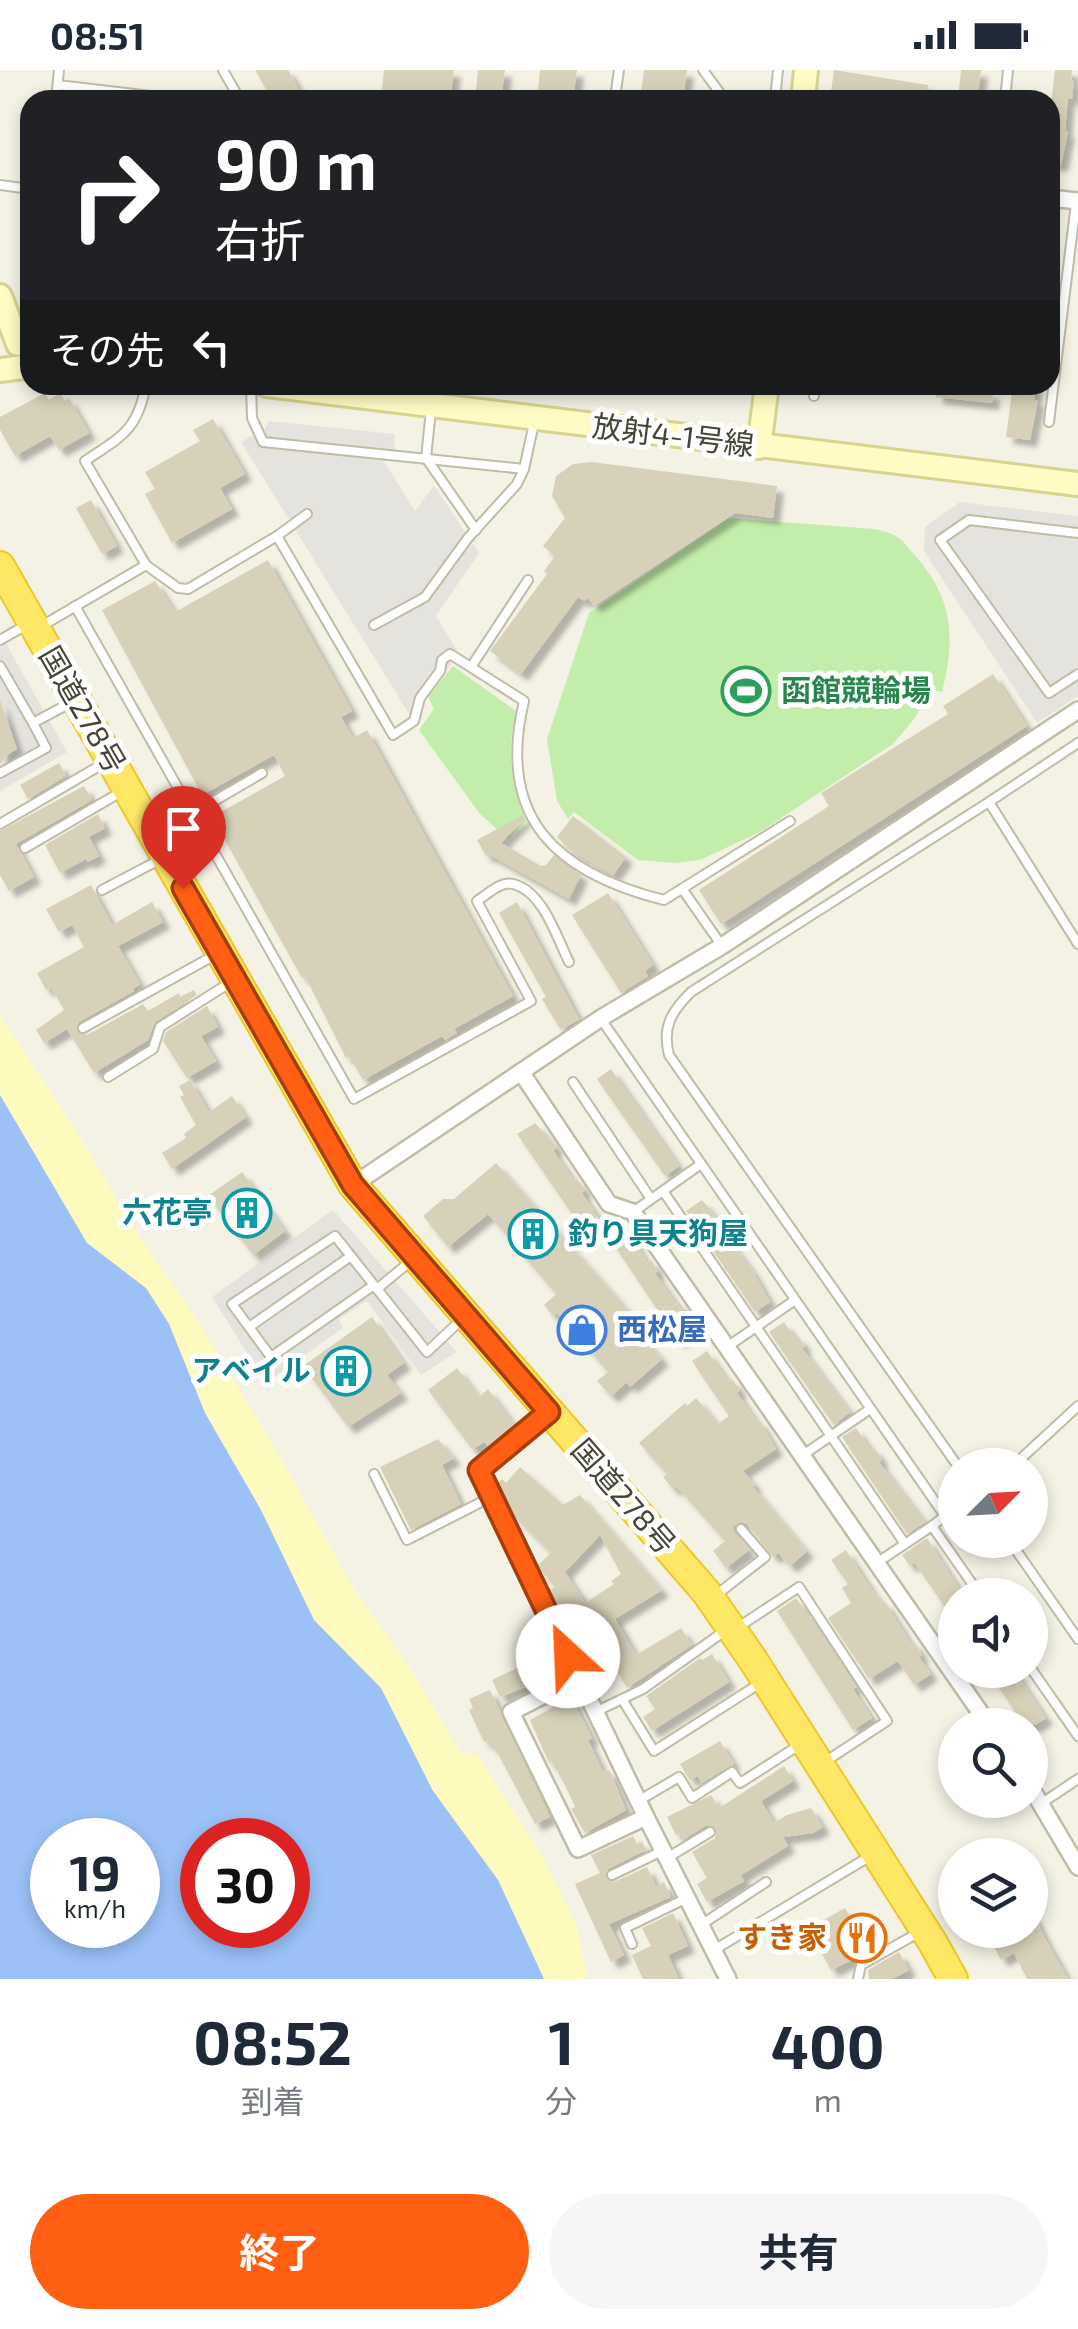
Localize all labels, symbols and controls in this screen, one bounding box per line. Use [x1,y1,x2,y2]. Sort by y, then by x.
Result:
text: 08:51 [50,12,145,58]
text: 90 m [215,120,377,204]
icon: right [50,130,180,260]
text: 右折 [215,212,305,266]
icon: left [184,320,239,375]
text: その先 [50,326,164,372]
street label: 放射4-1号線 [590,406,756,462]
street label: 国道278号 [33,639,134,779]
sports icon: 函館競輪場 [720,665,772,717]
place label: 函館競輪場 [781,671,931,707]
pin [141,786,226,889]
icon: arrive [156,801,211,856]
building icon: 六花亭 [221,1187,273,1239]
place label: 六花亭 [122,1193,212,1229]
building icon: 釣り具天狗屋 [507,1208,559,1260]
place label: 釣り具天狗屋 [568,1214,748,1250]
shop icon: 西松屋 [556,1304,608,1356]
place label: 西松屋 [617,1310,707,1346]
building icon: アベイル [320,1345,372,1397]
place label: アベイル [192,1351,311,1387]
street label: 国道278号 [565,1431,684,1560]
north arrow [938,1448,1048,1558]
map controls [938,1448,1048,1948]
button: sound [938,1578,1048,1688]
position arrow [516,1604,620,1708]
button: search [938,1708,1048,1818]
speed limit sign: 30 [180,1818,310,1948]
button: layers [938,1838,1048,1948]
text: 19 [69,1841,121,1901]
text: km/h [64,1893,126,1923]
restaurant icon: すき家 [836,1912,888,1964]
place label: すき家 [737,1918,827,1954]
text: 08:52 [193,2005,352,2077]
text: 1 [548,2005,574,2077]
text: 400 [771,2009,885,2081]
text: m [814,2080,842,2118]
text: 到着 [241,2081,305,2119]
text: 分 [545,2081,577,2119]
button: 終了 [30,2194,529,2309]
button: 共有 [549,2194,1048,2309]

